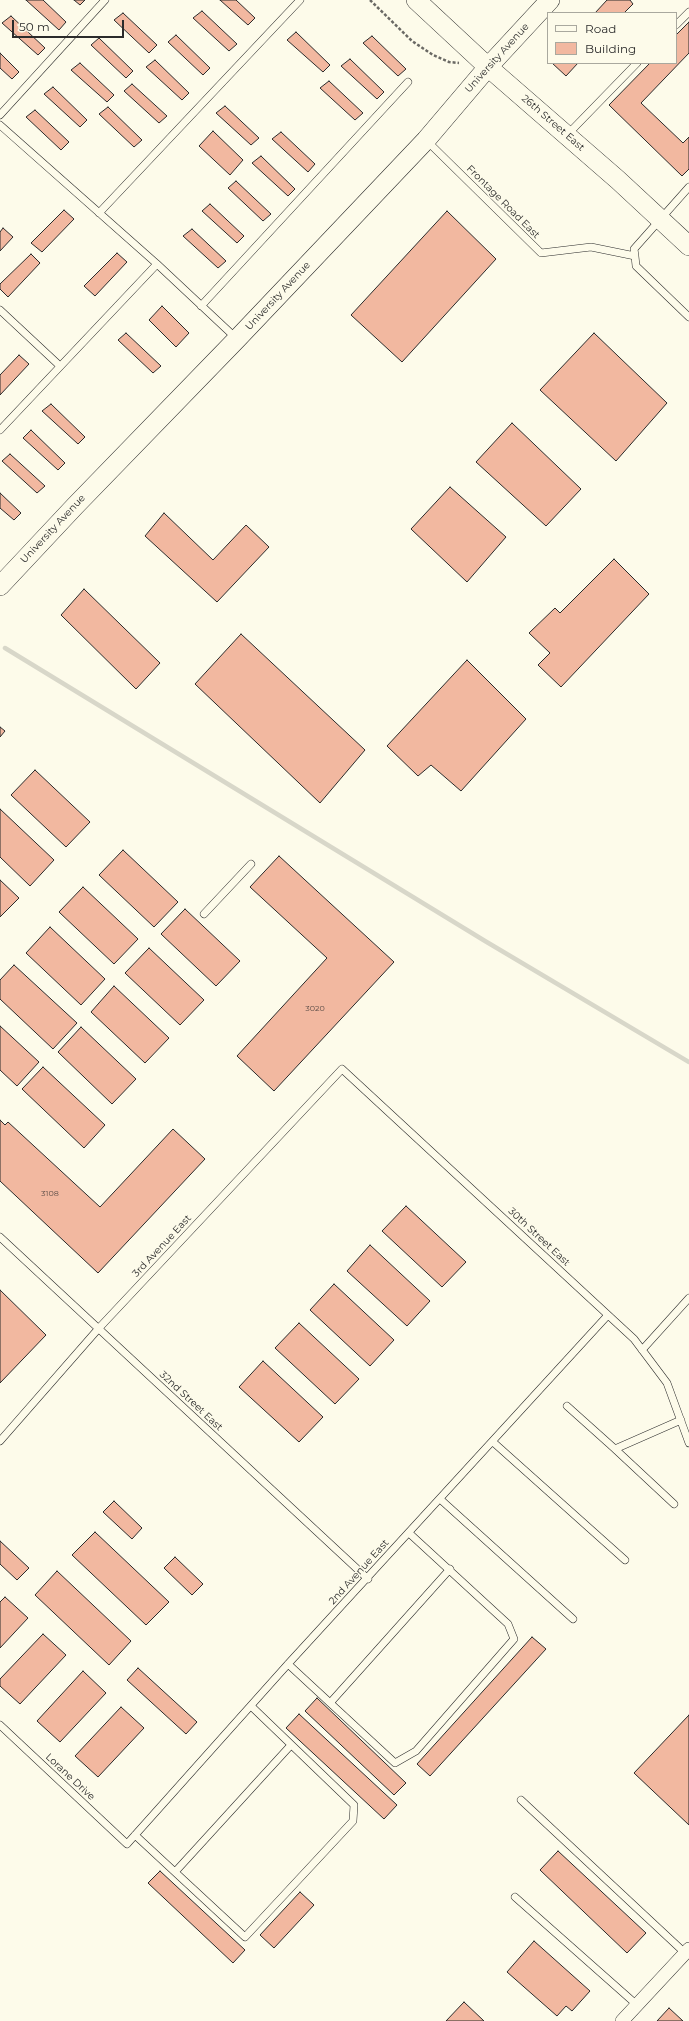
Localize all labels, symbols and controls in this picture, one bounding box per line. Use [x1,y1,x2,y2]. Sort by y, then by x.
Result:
scale bar [14,12,126,38]
legend [547,12,677,64]
text: 50 m [19,19,50,34]
street label: University Avenue [463,21,531,95]
text: Road [585,21,616,36]
text: Building [585,41,636,56]
street label: 26th Street East [519,92,587,154]
street label: Frontage Road East [464,163,542,241]
street label: University Avenue [243,259,313,333]
street label: University Avenue [18,492,88,566]
house number: 3020 [305,1004,325,1014]
house number: 3108 [41,1189,59,1199]
street label: 30th Street East [506,1205,572,1269]
street label: 3rd Avenue East [130,1212,194,1280]
street label: 32nd Street East [157,1369,225,1433]
street label: 2nd Avenue East [327,1537,391,1607]
street label: Lorane Drive [43,1751,97,1803]

